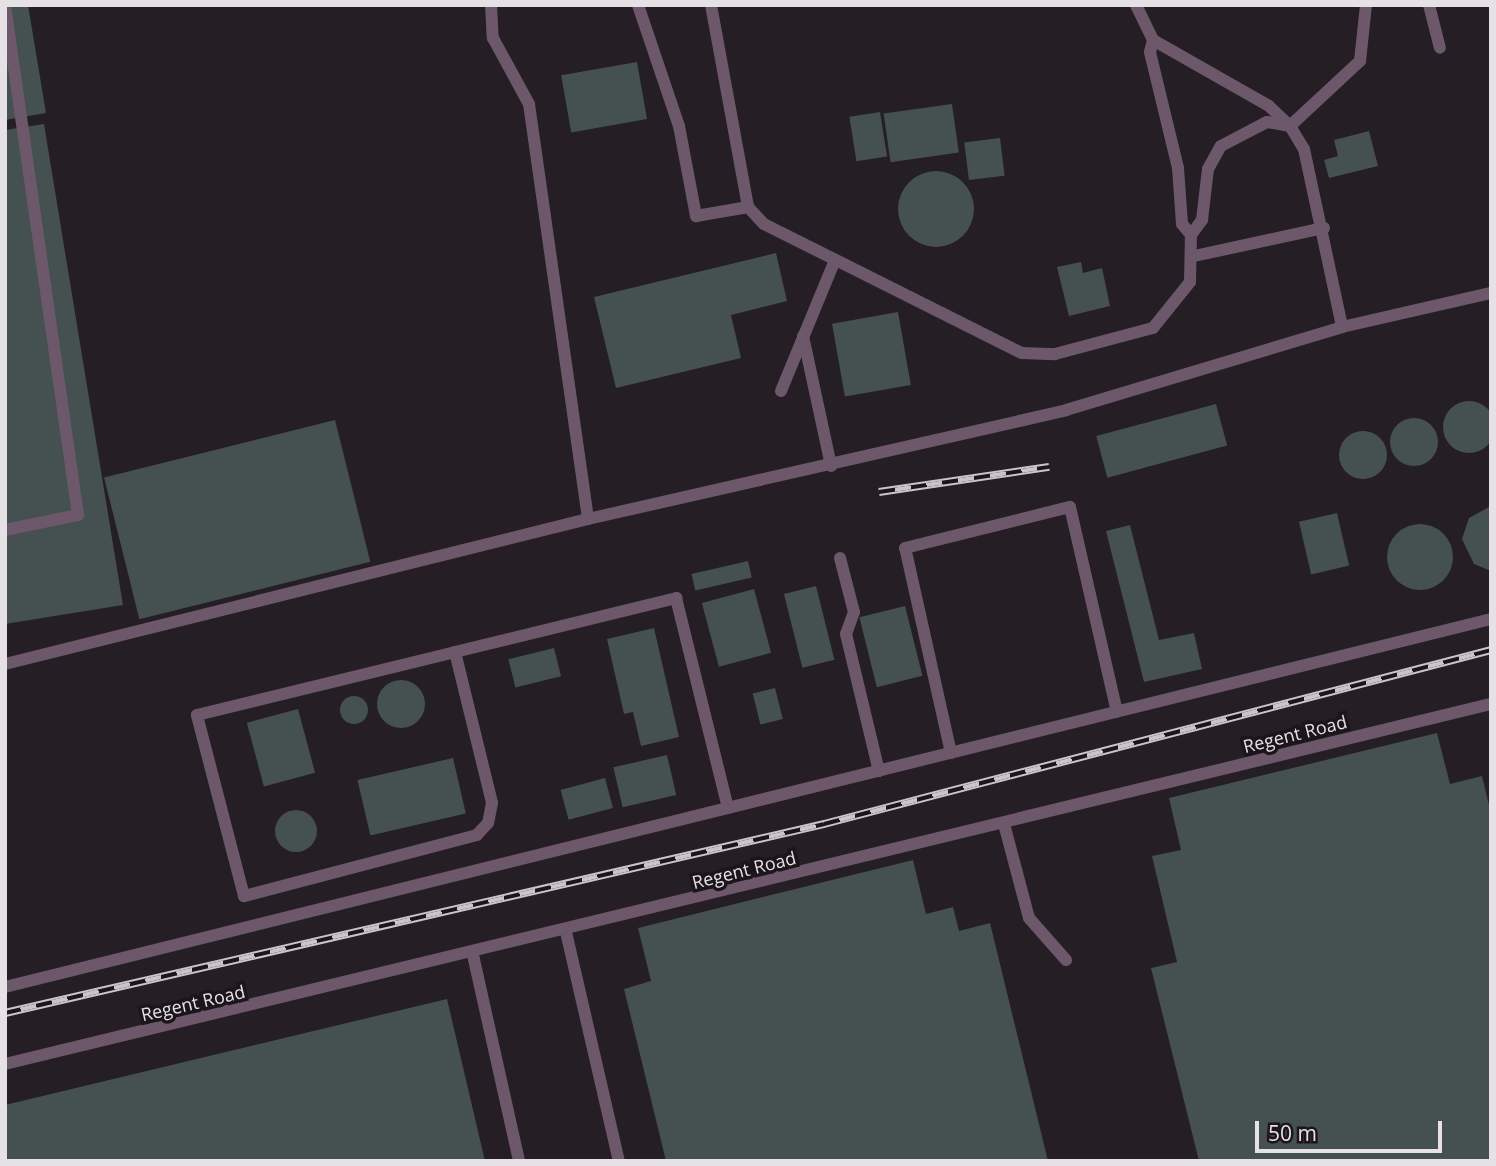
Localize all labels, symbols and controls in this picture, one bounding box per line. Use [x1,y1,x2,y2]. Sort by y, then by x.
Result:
street label: Regent Road [1241,711,1349,757]
street label: Regent Road [690,847,798,893]
street label: Regent Road [139,981,247,1025]
scale bar [1258,1106,1445,1150]
text: 50 m [1268,1119,1317,1147]

